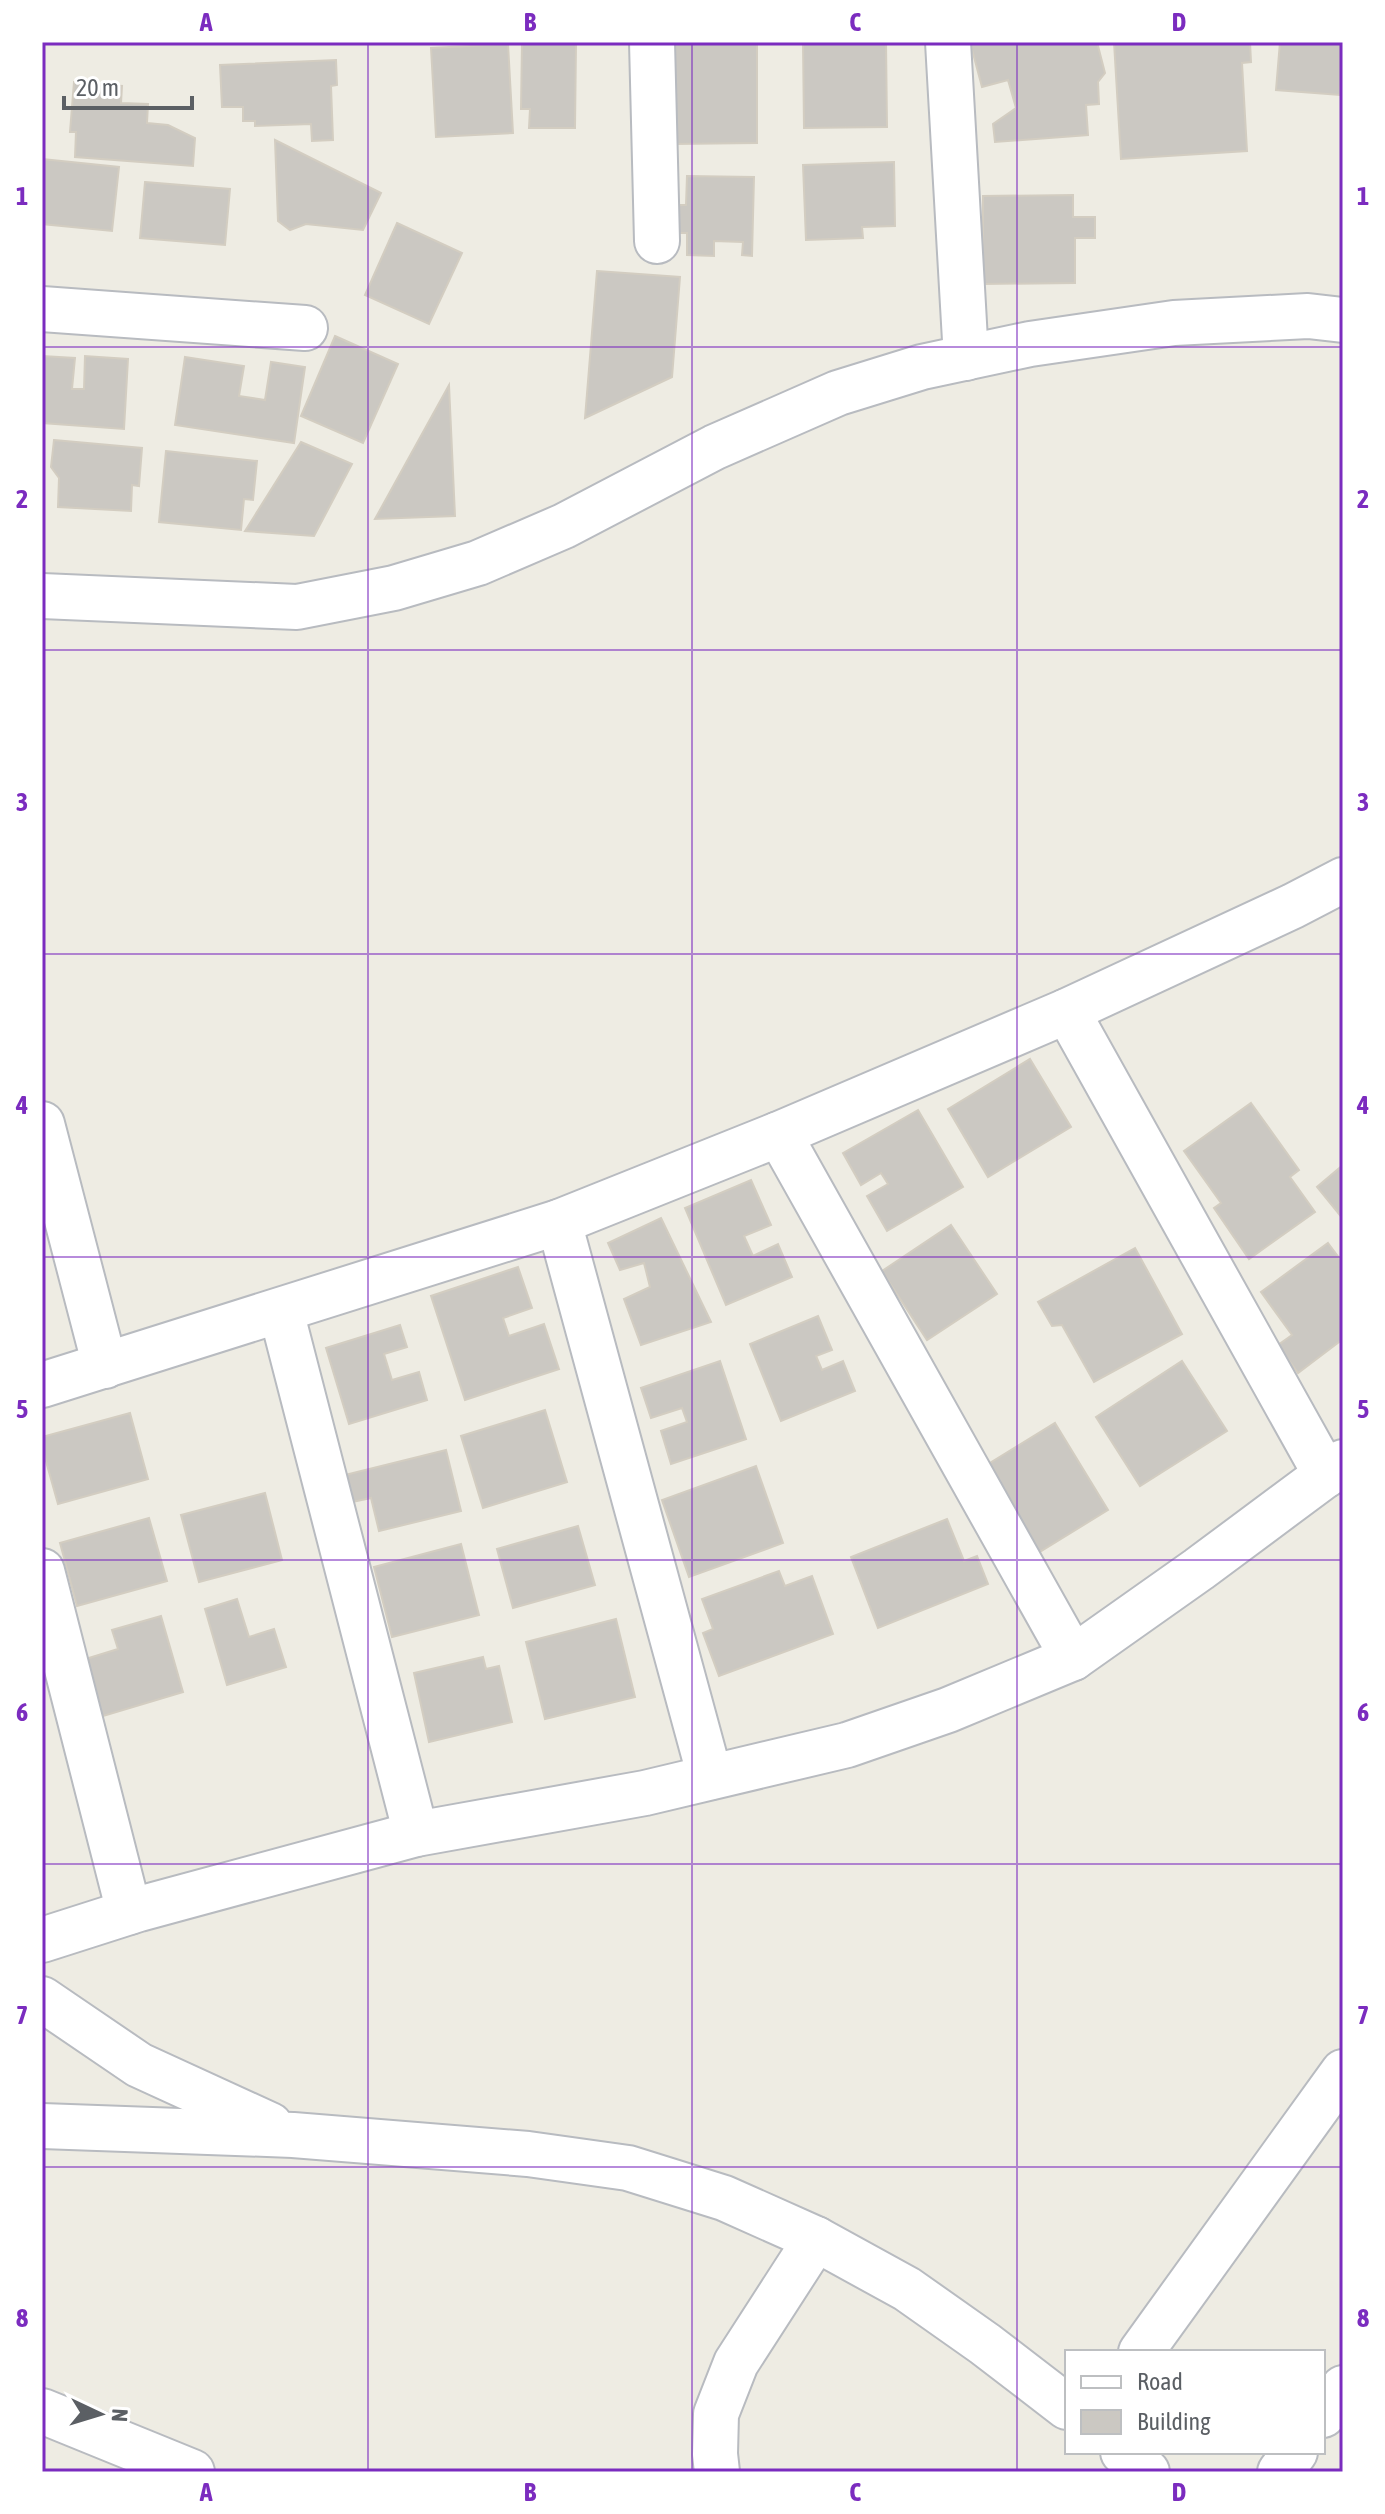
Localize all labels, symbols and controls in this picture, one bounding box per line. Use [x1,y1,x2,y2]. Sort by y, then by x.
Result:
text: A [199,7,213,37]
text: B [524,7,537,37]
text: C [849,7,861,37]
text: D [1172,7,1186,37]
scale bar [64,60,192,110]
text: 20 m [76,74,119,101]
text: 1 [16,181,28,211]
text: 1 [1357,181,1369,211]
text: 2 [16,484,28,514]
text: 2 [1357,484,1369,514]
text: 3 [16,787,28,817]
text: 3 [1357,787,1369,817]
text: 4 [15,1090,28,1120]
text: 4 [1356,1090,1369,1120]
text: 5 [16,1394,28,1424]
text: 5 [1357,1394,1369,1424]
text: 6 [16,1697,28,1727]
text: 6 [1357,1697,1369,1727]
text: 7 [16,2000,28,2030]
text: 7 [1357,2000,1369,2030]
text: 8 [16,2303,28,2333]
text: 8 [1357,2303,1369,2333]
legend [1065,2350,1325,2454]
text: Road [1137,2368,1183,2395]
north arrow [60,2374,140,2454]
text: N [107,2408,133,2423]
text: Building [1137,2408,1211,2435]
text: A [199,2477,213,2507]
text: B [524,2477,537,2507]
text: C [849,2477,861,2507]
text: D [1172,2477,1186,2507]

